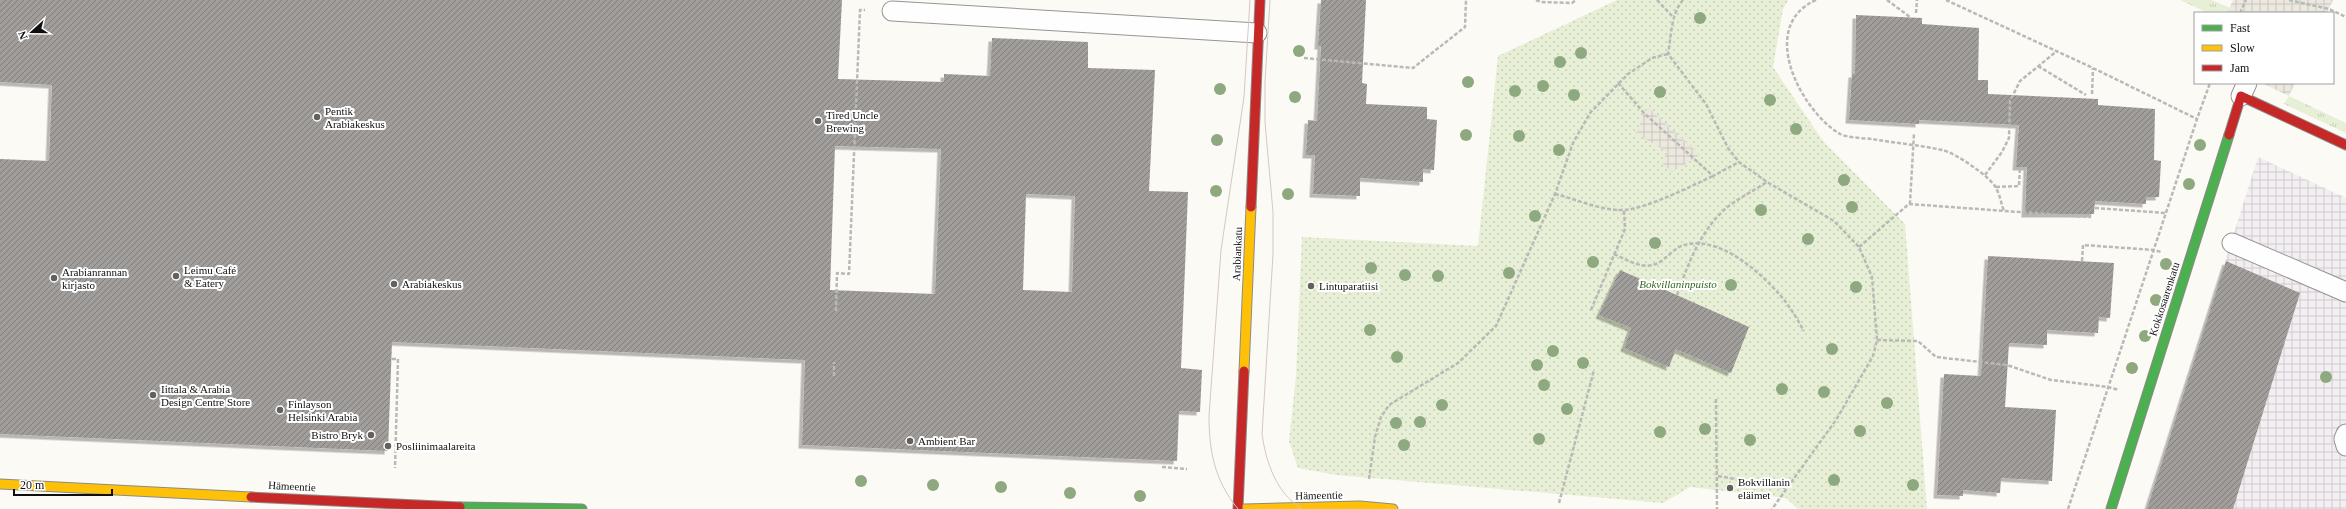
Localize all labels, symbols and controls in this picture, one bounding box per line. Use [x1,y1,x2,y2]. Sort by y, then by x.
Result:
north arrow [12,12,52,52]
legend [2194,12,2334,84]
text: Fast [2230,21,2251,35]
text: N [16,30,30,41]
text: Slow [2230,41,2255,55]
text: Jam [2230,61,2250,75]
place label: Pentik Arabiakeskus [325,105,385,130]
place label: Tired Uncle Brewing [826,109,879,134]
marker: Pentik Arabiakeskus [312,112,322,122]
marker: Tired Uncle Brewing [813,116,823,126]
street label: Arabiankatu [1230,226,1244,281]
street label: Kokkosaarenkatu [2146,260,2182,337]
place label: Leimu Café & Eatery [184,264,236,289]
place label: Arabianrannan kirjasto [62,266,128,291]
marker: Leimu Café & Eatery [171,271,181,281]
marker: Arabianrannan kirjasto [49,273,59,283]
place label: Arabiakeskus [402,278,462,290]
park label: Bokvillaninpuisto [1639,278,1717,290]
marker: Arabiakeskus [389,279,399,289]
place label: Lintuparatiisi [1319,280,1378,292]
marker: Lintuparatiisi [1306,281,1316,291]
place label: Iittala & Arabia Design Centre Store [161,383,250,408]
marker: Iittala & Arabia Design Centre Store [148,390,158,400]
place label: Finlayson Helsinki Arabia [288,398,357,423]
marker: Finlayson Helsinki Arabia [275,405,285,415]
place label: Bistro Bryk [311,429,363,441]
marker: Bistro Bryk [366,430,376,440]
place label: Ambient Bar [918,435,975,447]
marker: Ambient Bar [905,436,915,446]
place label: Posliinimaalareita [396,440,476,452]
marker: Posliinimaalareita [383,441,393,451]
scale bar [14,471,112,497]
place label: Bokvillanin eläimet [1738,476,1790,501]
text: 20 m [20,478,45,492]
street label: Hämeentie [268,479,316,493]
marker: Bokvillanin eläimet [1725,483,1735,493]
street label: Hämeentie [1295,489,1343,501]

